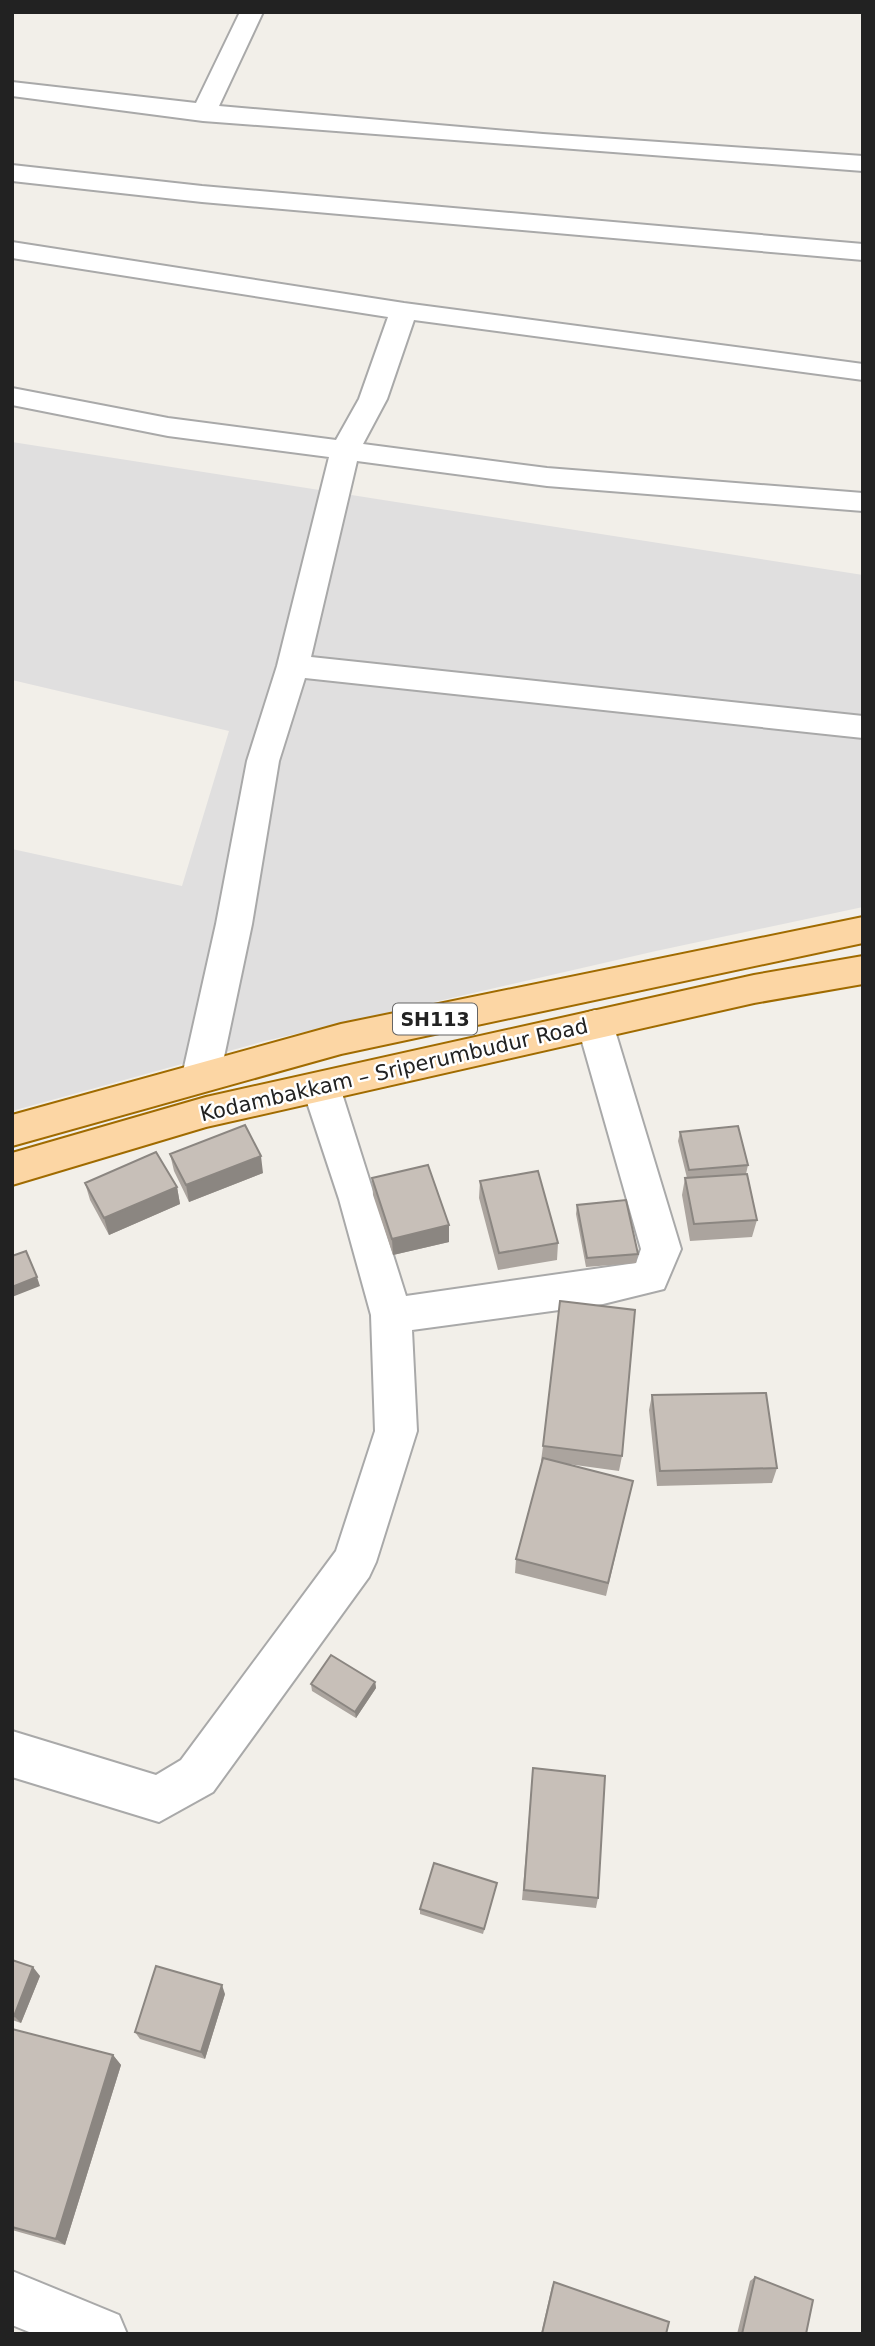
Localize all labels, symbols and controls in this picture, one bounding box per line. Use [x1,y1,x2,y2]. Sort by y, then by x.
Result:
road number: SH113 [393,1004,477,1035]
street label: Kodambakkam – Sriperumbudur Road [198,1014,590,1126]

